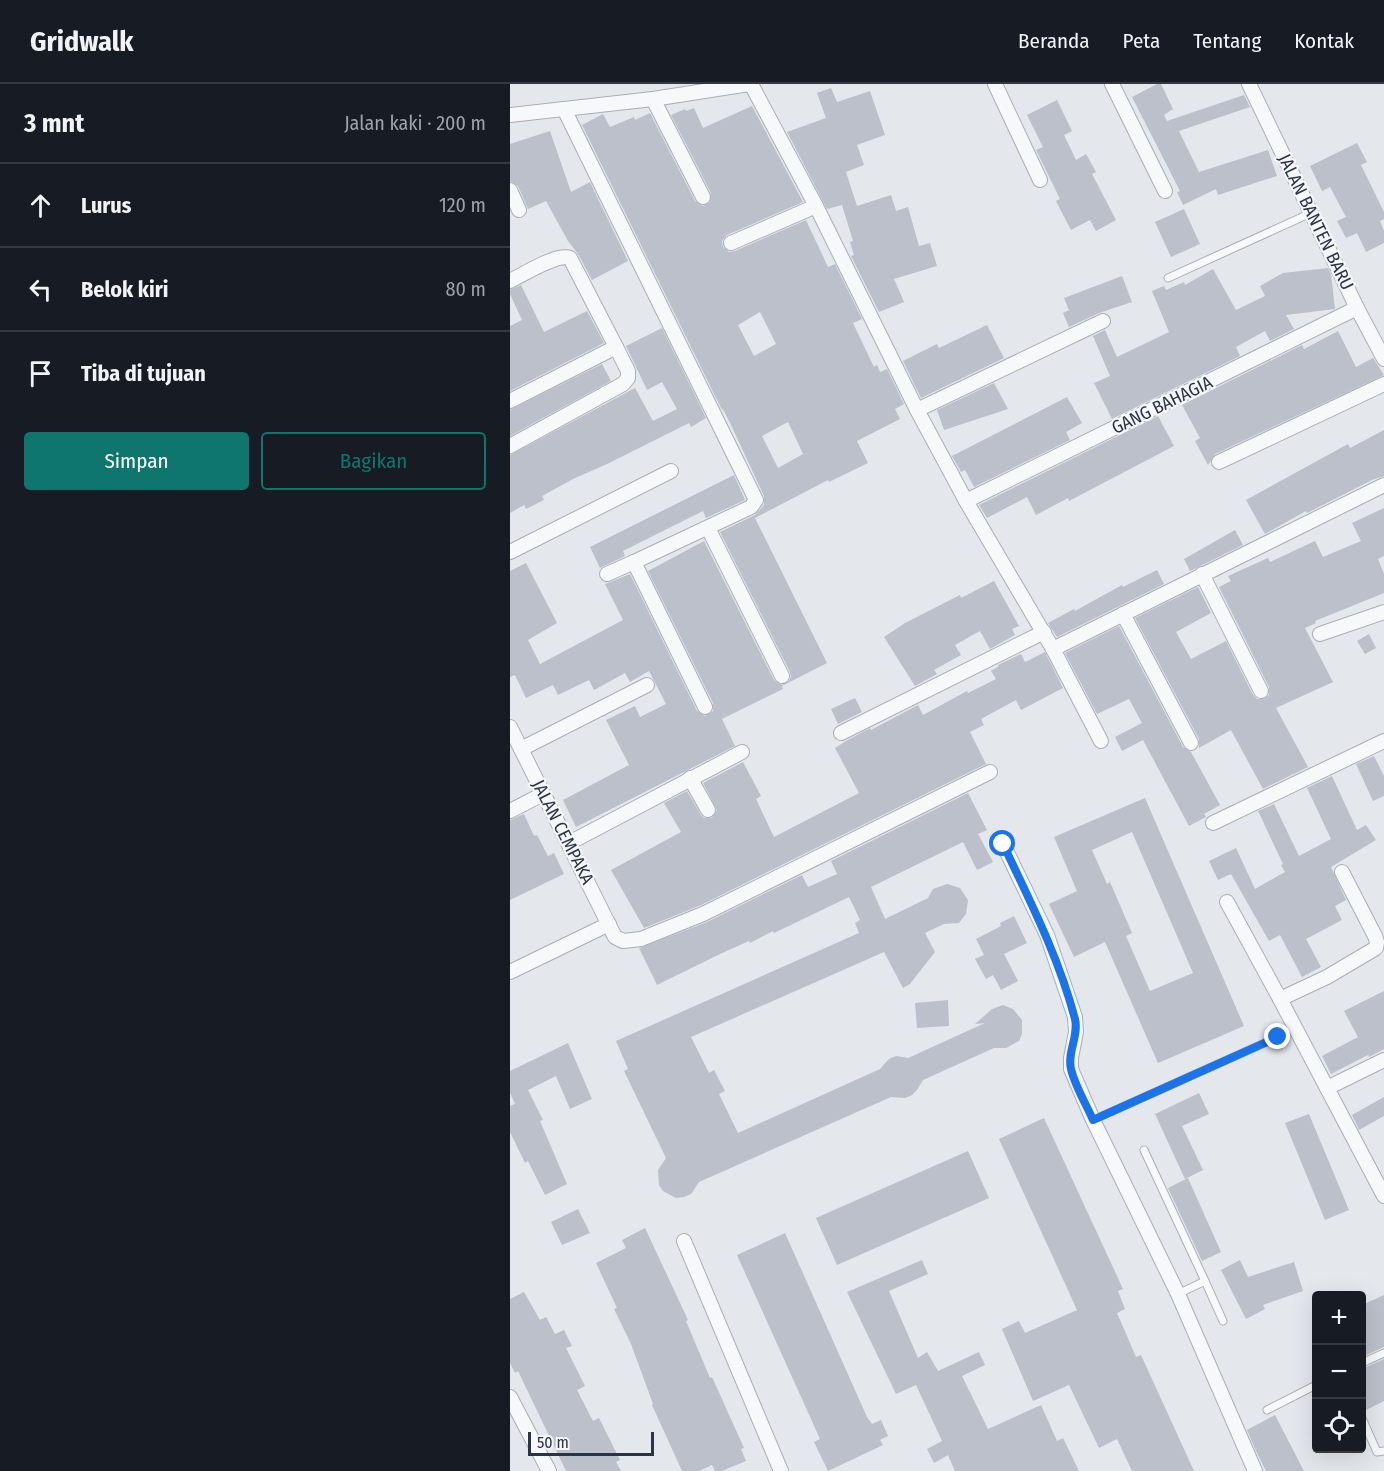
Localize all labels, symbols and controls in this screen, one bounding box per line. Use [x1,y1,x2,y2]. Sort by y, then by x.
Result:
text: Gridwalk [30,25,134,58]
text: Beranda [1018,28,1090,54]
text: Peta [1123,28,1160,54]
text: Tentang [1193,28,1261,54]
text: Kontak [1294,28,1354,54]
text: 3 mnt [24,108,84,139]
text: Jalan kaki · 200 m [344,111,486,135]
street label: JALAN BANTEN BARU [1274,150,1358,294]
icon: ahead [24,189,57,222]
text: Lurus [81,192,131,219]
text: 120 m [439,193,486,217]
icon: left [24,273,57,306]
text: Belok kiri [81,276,169,303]
text: 80 m [446,277,486,301]
icon: arrive [24,357,57,390]
text: Tiba di tujuan [81,360,206,387]
street label: GANG BAHAGIA [1108,371,1216,439]
button: Simpan [24,432,249,490]
button: Bagikan [261,432,486,490]
street label: JALAN CEMPAKA [527,776,599,888]
route start [989,830,1015,856]
route end [1264,1023,1290,1049]
map controls [1312,1291,1366,1453]
button: + [1312,1291,1366,1345]
button: − [1312,1345,1366,1399]
button: locate [1312,1399,1366,1453]
scale bar [528,1429,654,1456]
text: 50 m [537,1433,569,1452]

